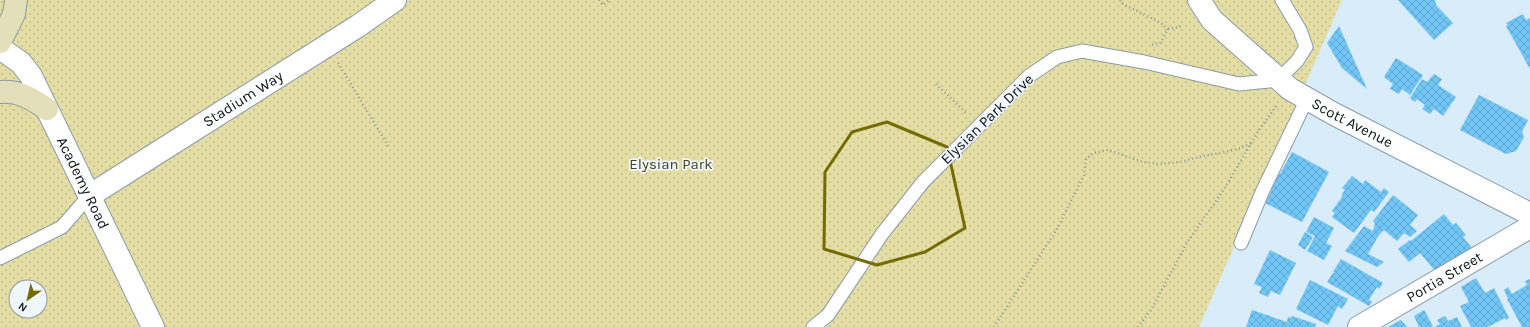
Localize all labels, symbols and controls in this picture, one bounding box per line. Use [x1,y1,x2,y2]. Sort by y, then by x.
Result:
street label: Stadium Way [199,67,286,131]
street label: Elysian Park Drive [937,70,1037,168]
street label: Scott Avenue [1308,94,1396,152]
street label: Academy Road [53,134,113,232]
park label: Elysian Park [629,155,713,173]
street label: Portia Street [1403,248,1486,306]
north arrow [8,279,48,319]
text: N [16,299,30,314]

